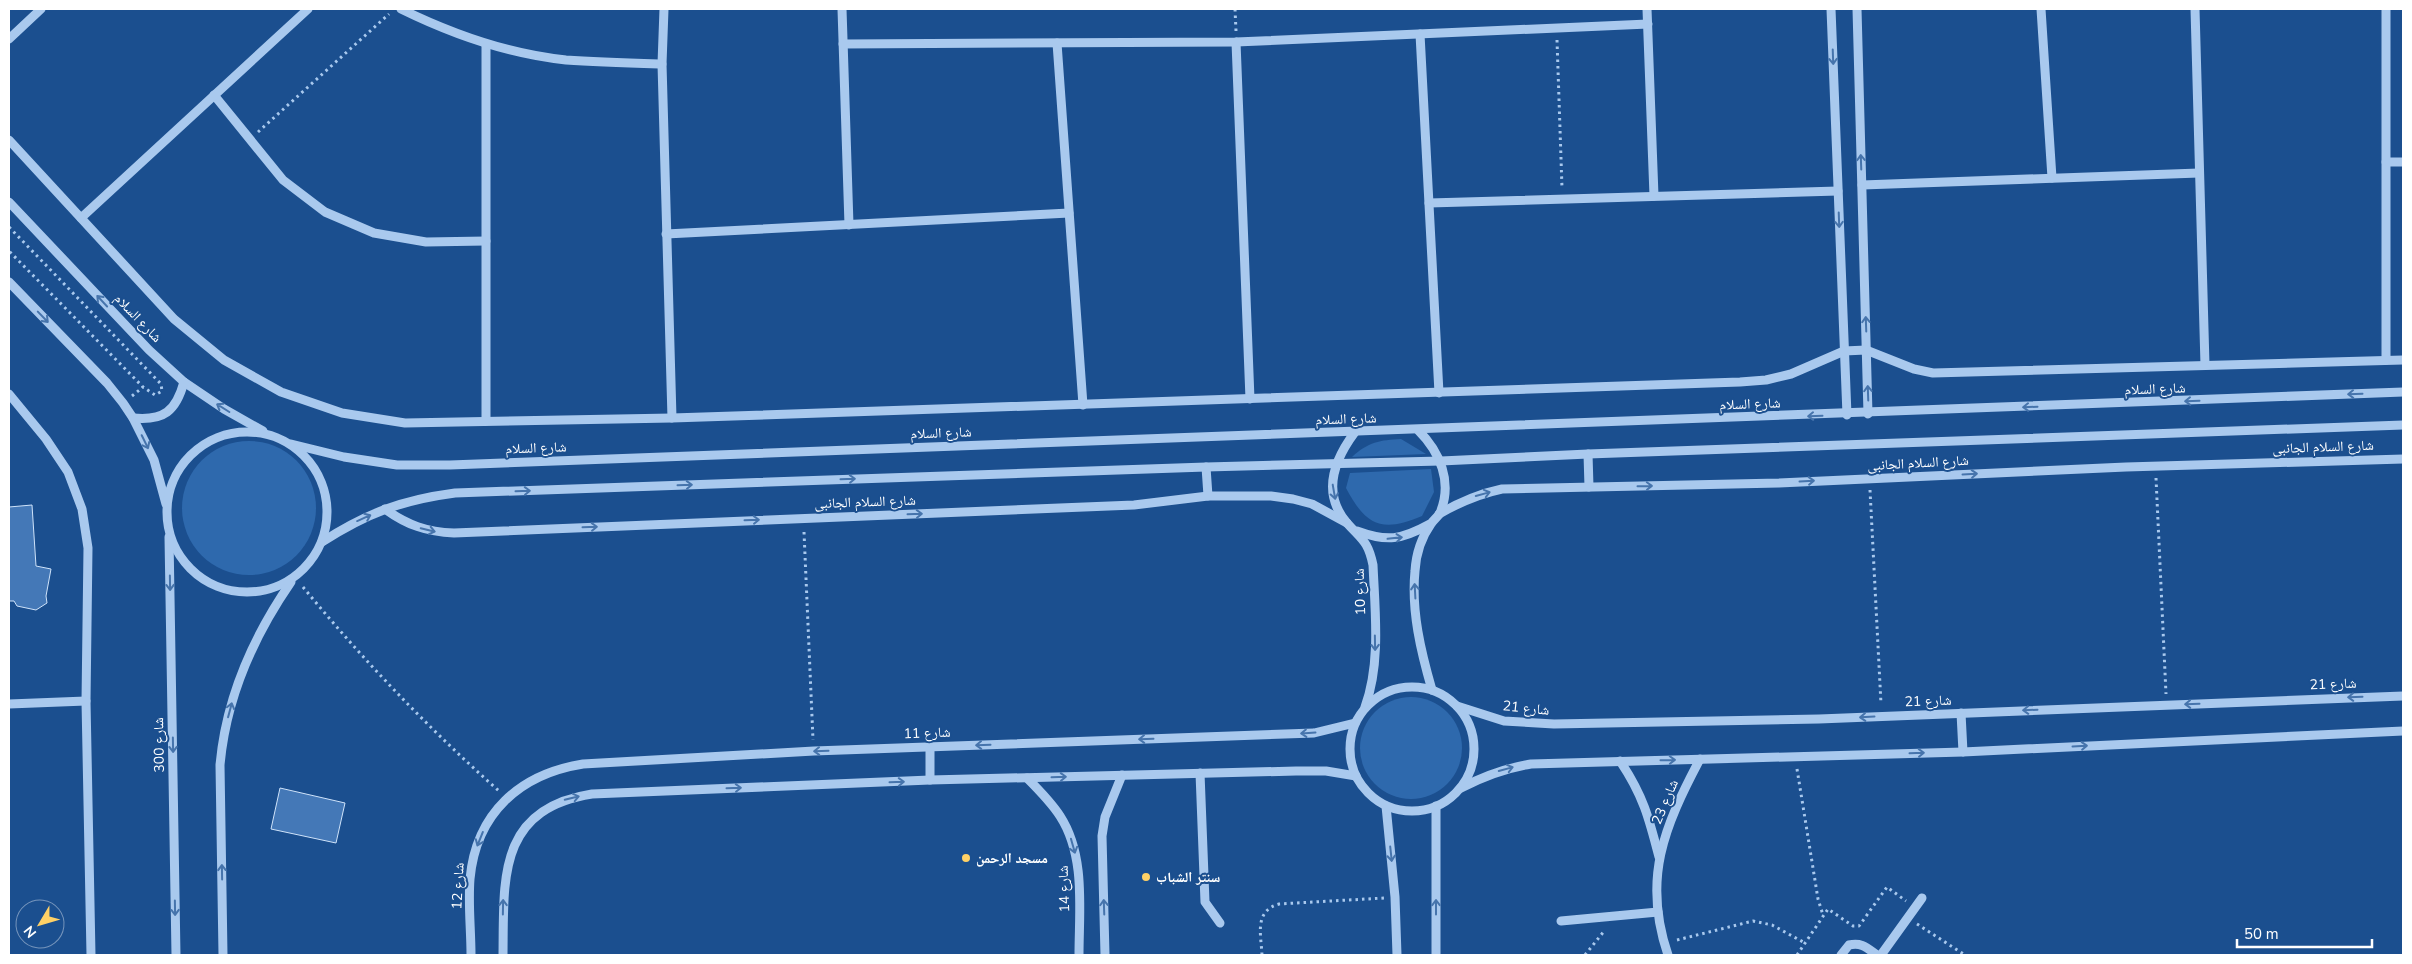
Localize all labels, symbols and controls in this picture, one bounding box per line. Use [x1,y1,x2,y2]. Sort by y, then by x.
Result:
one-way arrow [1828,49,1837,65]
one-way arrow [1856,154,1866,170]
one-way arrow [1834,212,1844,228]
street label: شارع السلام [110,289,166,347]
one-way arrow [96,294,108,307]
one-way arrow [37,311,49,324]
one-way arrow [1861,317,1870,333]
street label: شارع السلام [2124,378,2186,400]
one-way arrow [1863,386,1873,402]
one-way arrow [2347,390,2363,399]
street label: شارع السلام [1719,393,1781,415]
one-way arrow [2184,396,2200,405]
one-way arrow [217,403,231,413]
one-way arrow [2022,403,2038,412]
street label: شارع السلام [1315,408,1377,430]
one-way arrow [1807,411,1823,420]
street label: شارع السلام [910,422,972,444]
one-way arrow [141,434,150,449]
street label: شارع السلام الجانبى [2272,436,2374,458]
street label: شارع السلام [505,437,567,459]
street label: شارع السلام الجانبى [1867,451,1969,475]
one-way arrow [1962,469,1978,479]
one-way arrow [839,475,855,484]
one-way arrow [1799,477,1815,486]
one-way arrow [676,480,693,490]
one-way arrow [1636,481,1653,491]
one-way arrow [1330,484,1340,500]
one-way arrow [515,486,531,495]
one-way arrow [1475,488,1491,498]
street label: شارع السلام الجانبى [814,491,916,513]
one-way arrow [906,509,922,518]
one-way arrow [356,512,371,522]
one-way arrow [744,516,760,525]
one-way arrow [582,523,598,532]
one-way arrow [419,526,435,535]
one-way arrow [1386,533,1402,542]
street label: شارع 10 [1350,568,1370,616]
one-way arrow [165,574,175,590]
one-way arrow [1411,583,1420,599]
one-way arrow [1370,634,1380,650]
street label: شارع 21 [2309,674,2357,694]
street label: شارع 21 [1904,691,1952,711]
one-way arrow [2347,693,2363,702]
street label: شارع 21 [1502,696,1550,720]
one-way arrow [2184,699,2200,708]
one-way arrow [225,702,235,718]
one-way arrow [2022,706,2038,715]
one-way arrow [1860,713,1876,722]
street label: شارع 300 [149,717,169,773]
street label: شارع 11 [903,723,951,743]
one-way arrow [1300,728,1316,738]
one-way arrow [1138,734,1154,744]
one-way arrow [168,736,178,753]
one-way arrow [975,740,991,749]
one-way arrow [2072,741,2088,751]
one-way arrow [813,746,829,755]
one-way arrow [1909,748,1925,758]
one-way arrow [1659,755,1675,765]
one-way arrow [1497,764,1513,773]
one-way arrow [1050,772,1067,782]
one-way arrow [888,777,904,786]
street label: شارع 23 [1647,777,1683,827]
one-way arrow [726,784,742,793]
one-way arrow [564,793,580,802]
one-way arrow [475,831,485,846]
one-way arrow [1069,838,1079,854]
one-way arrow [1386,846,1396,862]
place label: مسجد الرحمن [976,849,1048,868]
marker: مسجد الرحمن [960,852,972,864]
street label: شارع 12 [447,862,469,910]
one-way arrow [217,864,227,880]
street label: شارع 14 [1054,865,1074,913]
place label: سنتر الشباب [1156,868,1221,887]
marker: سنتر الشباب [1140,871,1152,883]
north arrow [15,899,65,949]
one-way arrow [171,899,180,915]
one-way arrow [498,899,508,915]
one-way arrow [1099,899,1109,915]
one-way arrow [1431,899,1441,915]
scale bar [2237,916,2372,948]
text: N [19,922,41,942]
text: 50 m [2244,924,2279,944]

